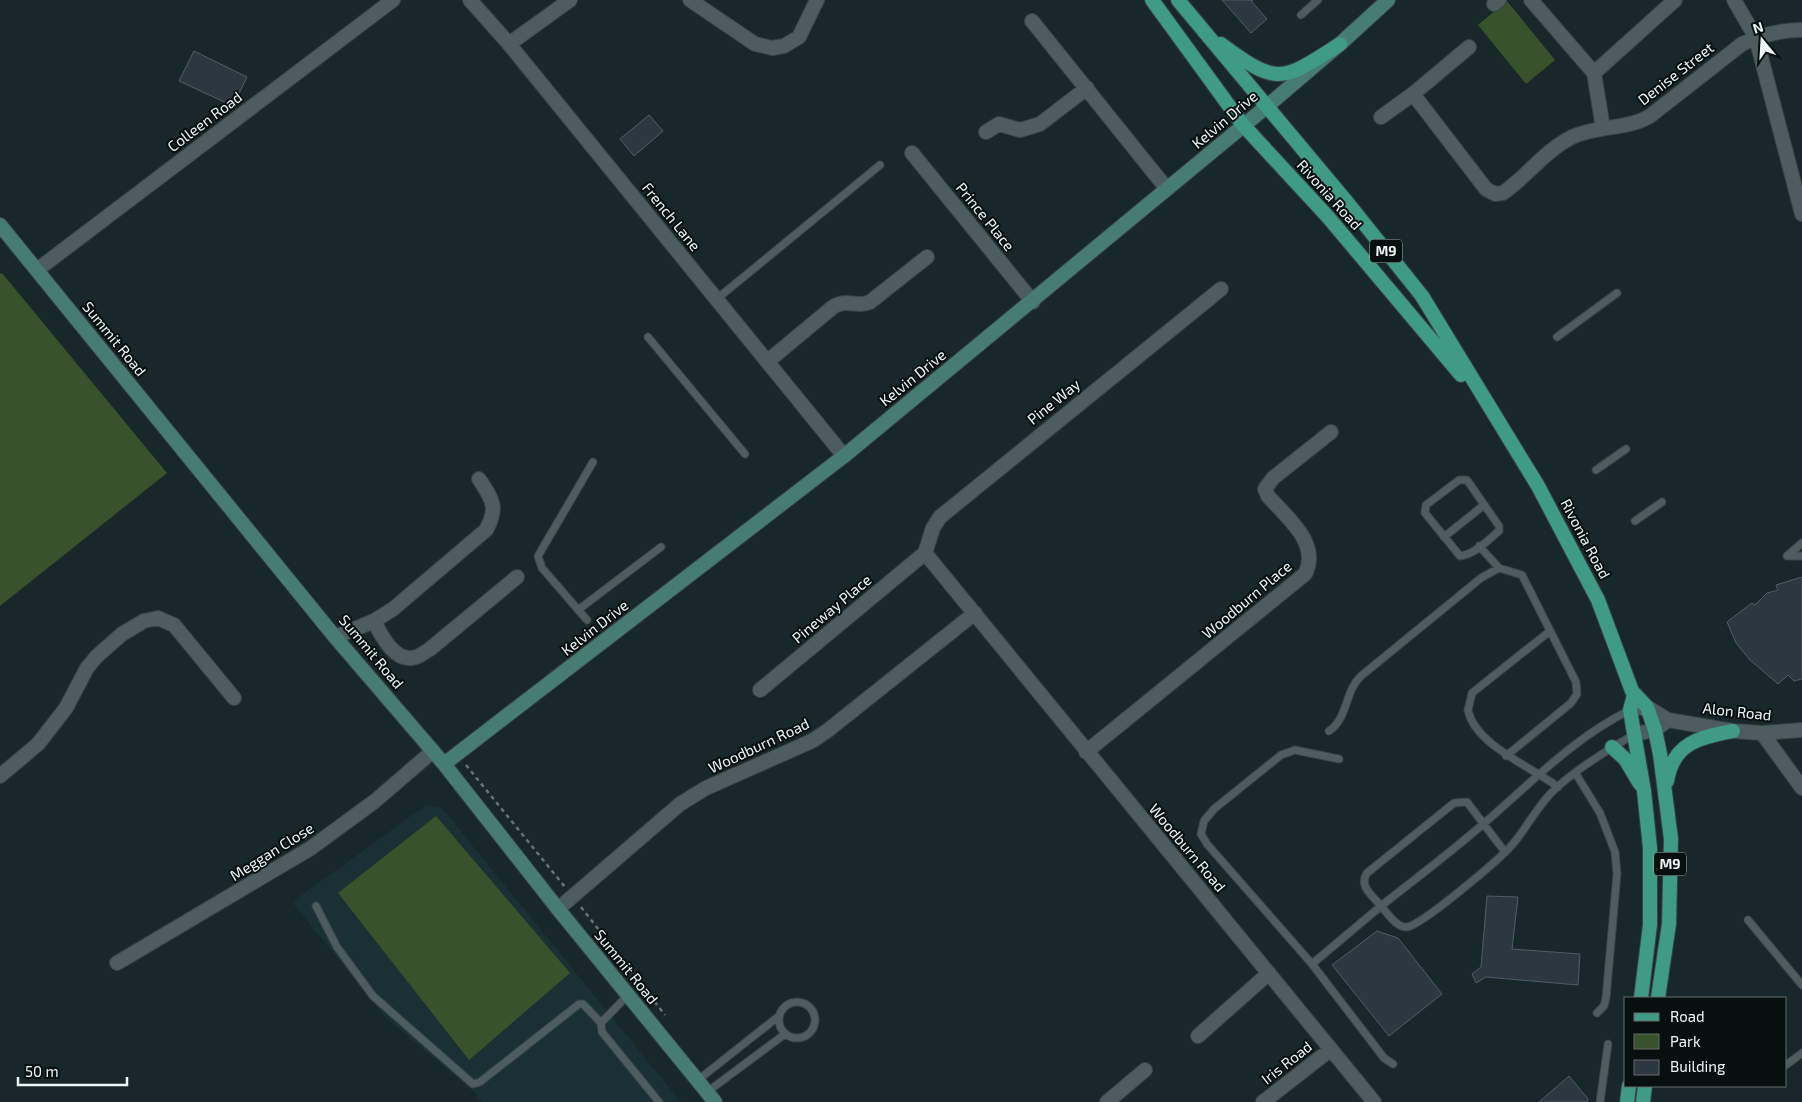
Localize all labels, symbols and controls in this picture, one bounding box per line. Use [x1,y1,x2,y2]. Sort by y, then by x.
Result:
north arrow [1737,15,1787,65]
text: N [1750,18,1765,37]
street label: Denise Street [1634,38,1717,108]
street label: Colleen Road [164,87,245,155]
street label: Kelvin Drive [1188,87,1261,152]
street label: Rivonia Road [1294,156,1366,233]
street label: French Lane [639,179,705,254]
street label: Prince Place [953,179,1019,254]
road number: M9 [1370,240,1402,262]
street label: Summit Road [79,298,150,379]
street label: Kelvin Drive [876,345,949,409]
street label: Pine Way [1023,374,1083,428]
street label: Rivonia Road [1557,495,1614,582]
street label: Woodburn Place [1198,556,1295,642]
street label: Pineway Place [788,570,875,647]
street label: Kelvin Drive [557,595,632,659]
street label: Summit Road [336,611,408,692]
street label: Alon Road [1702,698,1772,724]
street label: Woodburn Road [705,714,812,776]
street label: Woodburn Road [1146,800,1230,895]
street label: Meggan Close [226,818,317,884]
road number: M9 [1654,852,1686,876]
street label: Summit Road [591,926,662,1007]
legend [1624,997,1787,1087]
text: Road [1670,1007,1705,1025]
text: Park [1670,1032,1701,1050]
street label: Iris Road [1258,1037,1315,1088]
scale bar [18,1054,126,1086]
text: Building [1670,1057,1726,1075]
text: 50 m [25,1062,59,1080]

